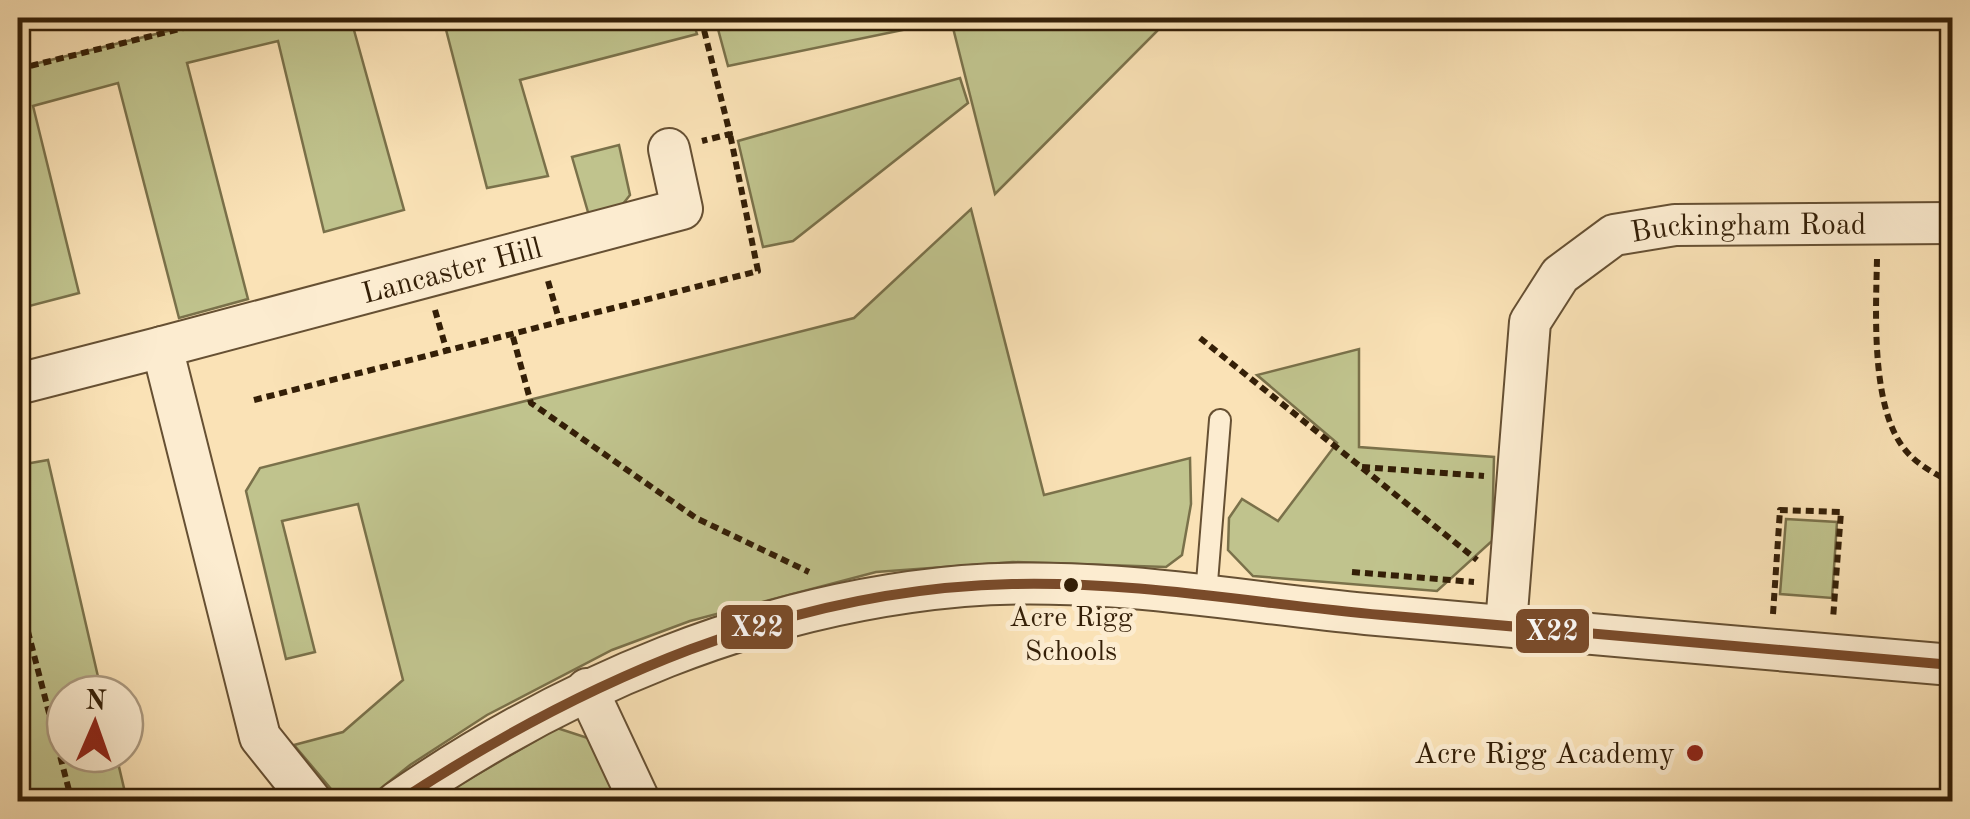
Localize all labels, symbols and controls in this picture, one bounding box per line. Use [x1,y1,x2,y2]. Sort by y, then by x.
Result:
street label: Buckingham Road [1629,211,1867,249]
street label: Lancaster Hill [359,234,545,310]
marker: Acre Rigg Schools [1061,575,1081,595]
line badge: X22 [719,603,795,651]
place label: Acre Rigg Schools [1009,605,1133,667]
line badge: X22 [1514,607,1591,655]
text: X22 [730,615,784,643]
text: X22 [1525,619,1579,647]
north arrow [45,674,145,774]
text: N [85,688,108,716]
place label: Acre Rigg Academy [1414,740,1675,770]
marker: Acre Rigg Academy [1684,742,1706,764]

